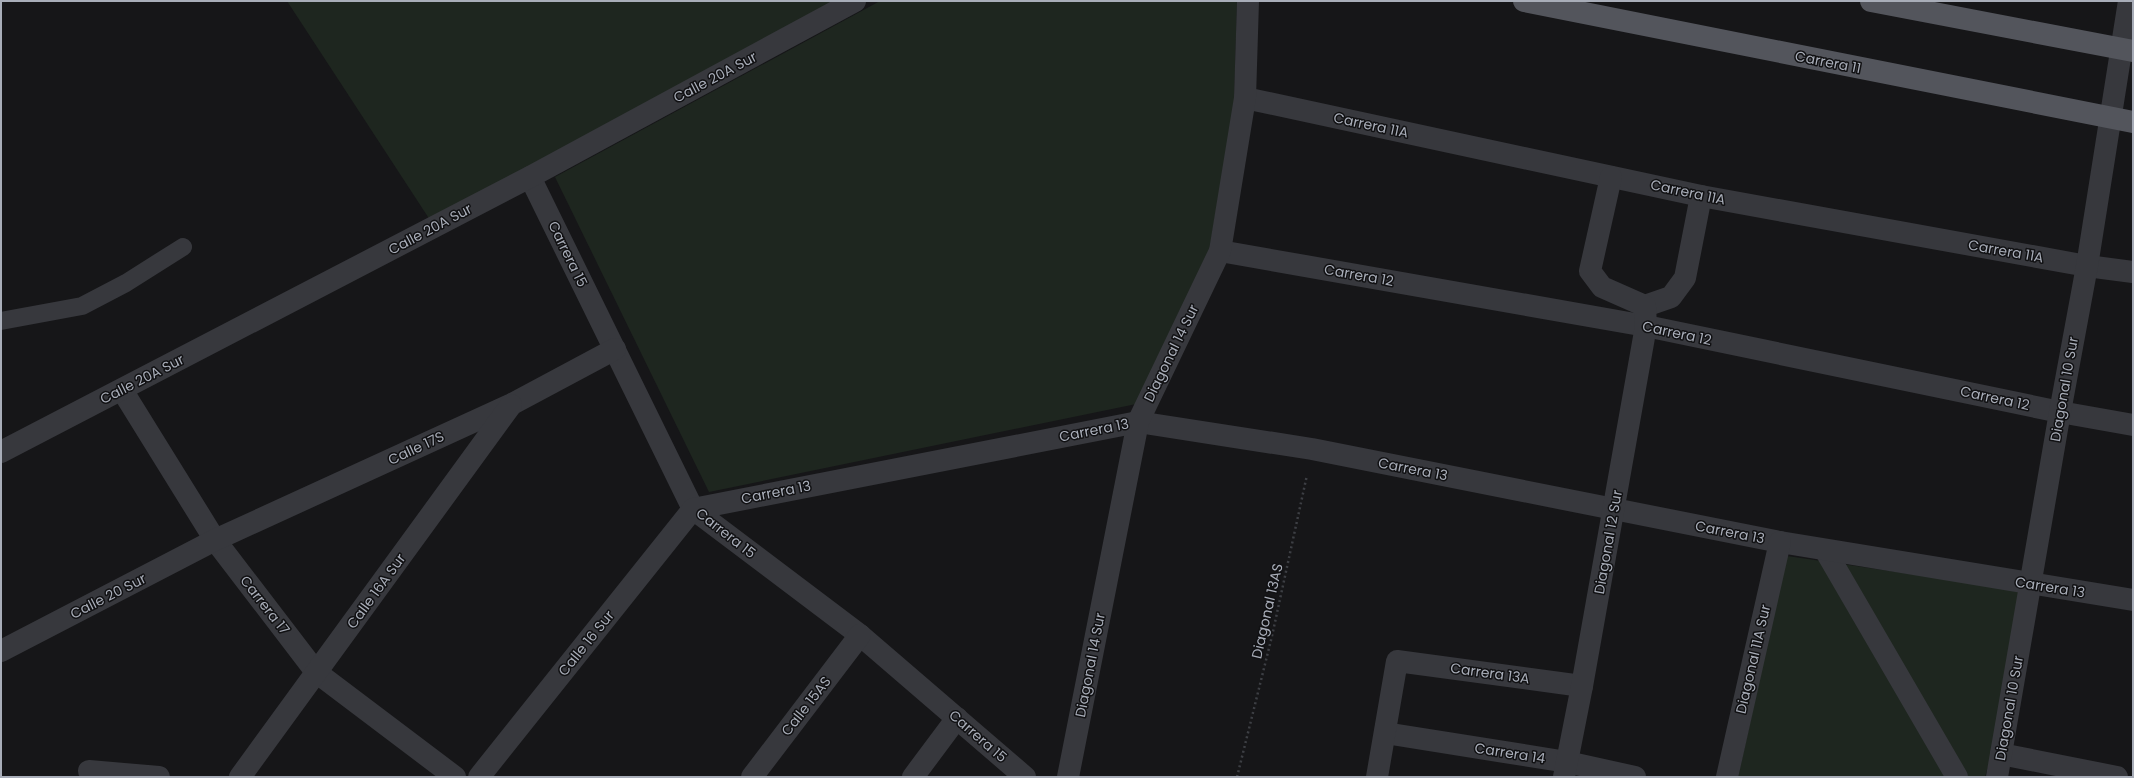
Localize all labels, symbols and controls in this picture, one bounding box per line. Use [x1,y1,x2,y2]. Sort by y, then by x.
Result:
street label: Carrera 11 [1793,46,1863,78]
street label: Calle 20A Sur [670,47,760,107]
street label: Carrera 11A [1332,107,1410,143]
street label: Carrera 11A [1649,174,1727,210]
street label: Calle 20A Sur [385,199,475,259]
street label: Carrera 15 [543,218,593,290]
street label: Carrera 11A [1967,235,2045,267]
street label: Carrera 12 [1323,259,1395,291]
street label: Diagonal 14 Sur [1139,301,1203,405]
street label: Carrera 12 [1641,316,1713,350]
street label: Diagonal 10 Sur [2045,335,2083,443]
street label: Calle 20A Sur [96,349,188,409]
street label: Carrera 12 [1959,381,2031,415]
street label: Carrera 13 [1057,413,1131,447]
street label: Calle 17S [385,426,447,470]
street label: Carrera 13 [1376,452,1450,486]
street label: Carrera 13 [739,475,813,509]
street label: Diagonal 12 Sur [1589,488,1627,596]
street label: Carrera 15 [692,503,760,563]
street label: Carrera 13 [1693,515,1767,549]
street label: Calle 16A Sur [342,549,410,633]
street label: Diagonal 13AS [1246,561,1288,661]
street label: Calle 20 Sur [67,568,149,624]
street label: Carrera 17 [236,571,295,639]
street label: Carrera 13 [2014,572,2086,602]
street label: Diagonal 11A Sur [1731,602,1775,716]
street label: Calle 16 Sur [553,606,619,680]
street label: Diagonal 14 Sur [1070,611,1110,719]
street label: Diagonal 10 Sur [1990,654,2028,762]
street label: Carrera 13A [1449,658,1531,688]
street label: Calle 15AS [776,672,836,740]
street label: Carrera 15 [945,705,1011,767]
street label: Carrera 14 [1473,738,1547,768]

